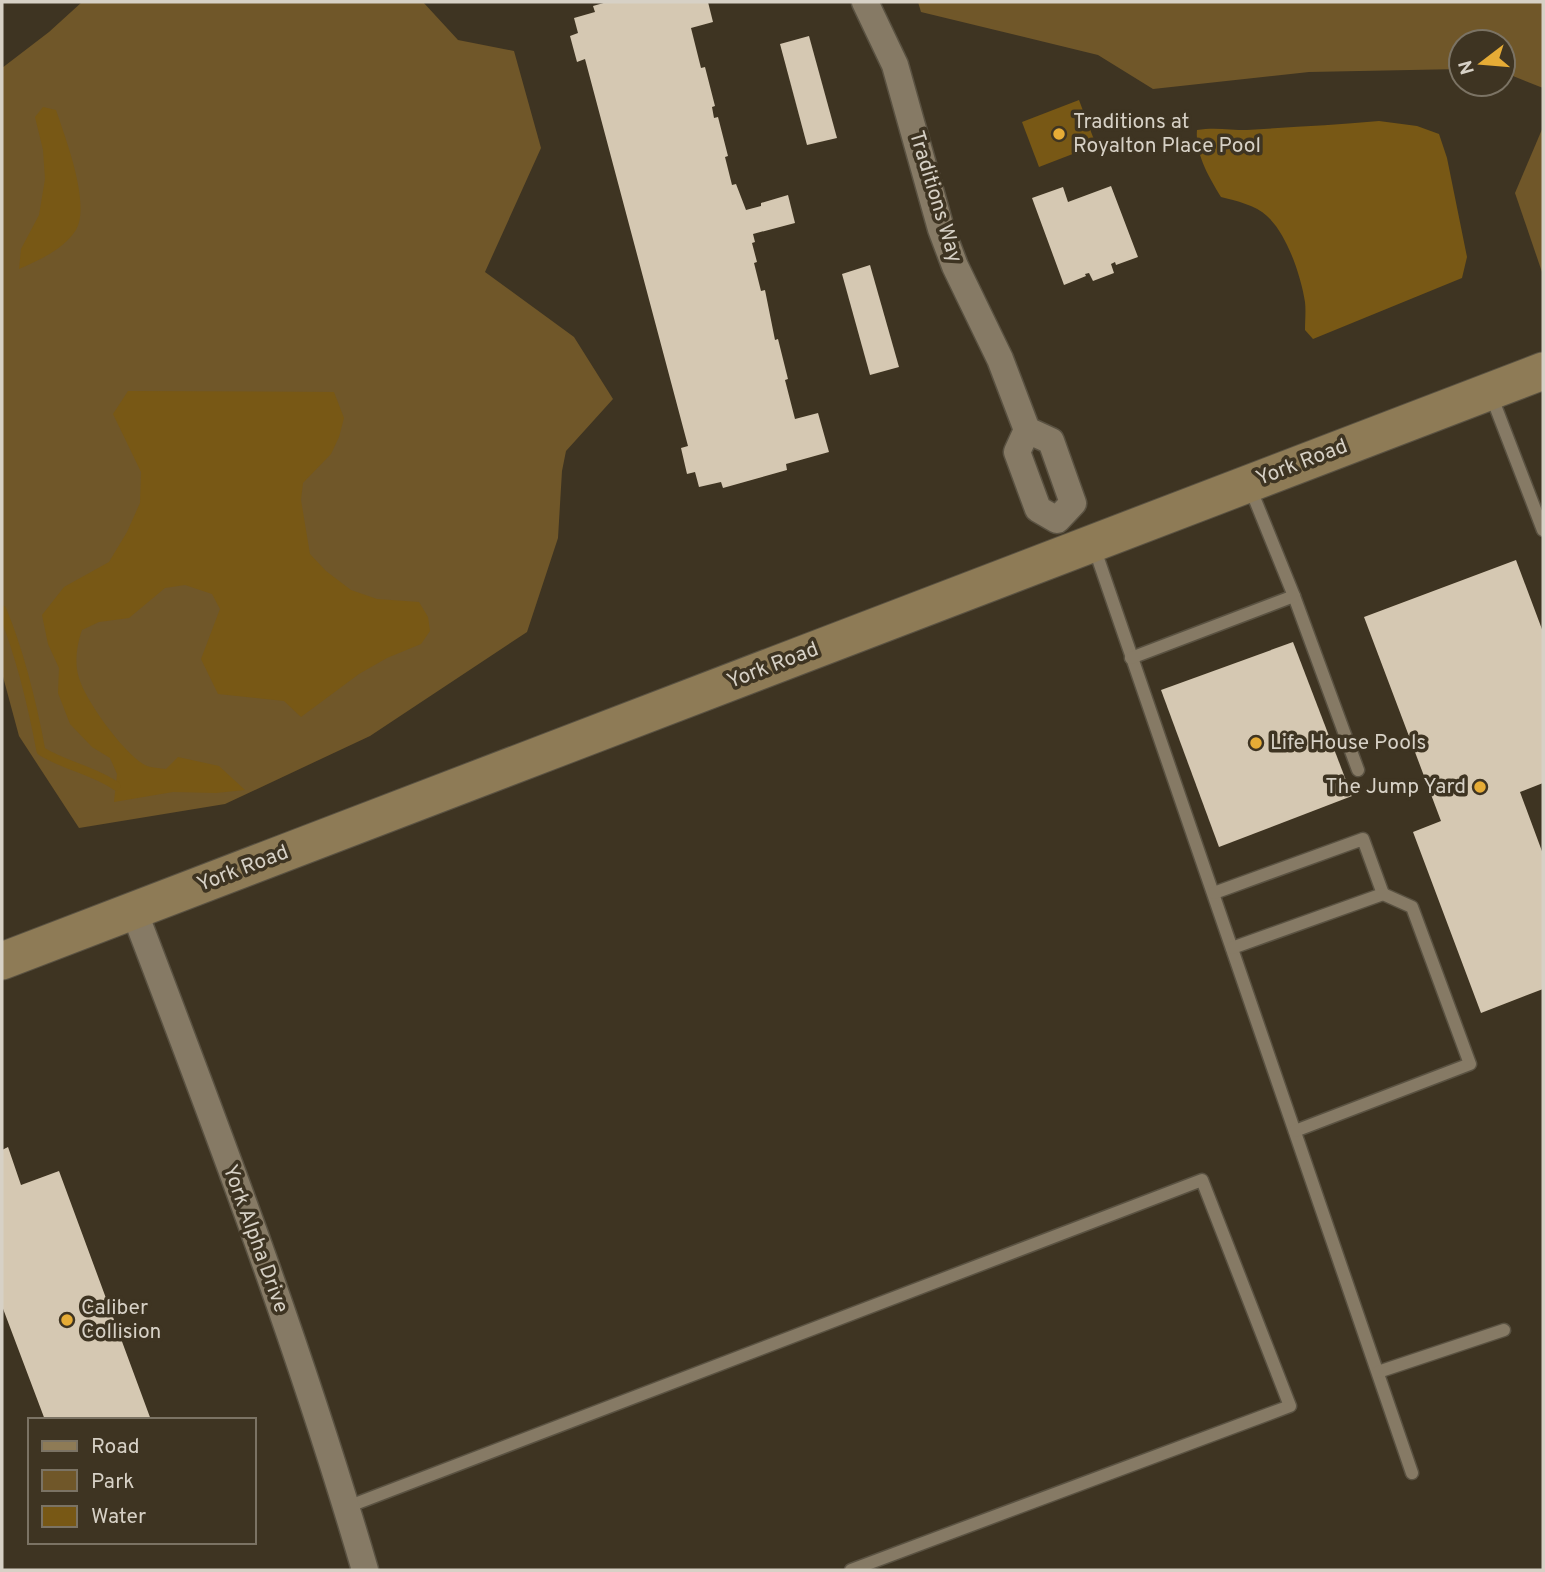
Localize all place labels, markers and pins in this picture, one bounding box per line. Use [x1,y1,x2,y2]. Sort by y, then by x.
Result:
place label: Traditions at Royalton Place Pool [1073,109,1261,160]
marker: Traditions at Royalton Place Pool [1051,126,1067,142]
place label: Life House Pools [1270,730,1426,757]
marker: Life House Pools [1248,735,1264,751]
place label: The Jump Yard [1325,774,1466,801]
marker: The Jump Yard [1472,779,1488,795]
place label: Caliber Collision [81,1295,161,1346]
marker: Caliber Collision [59,1312,75,1328]

